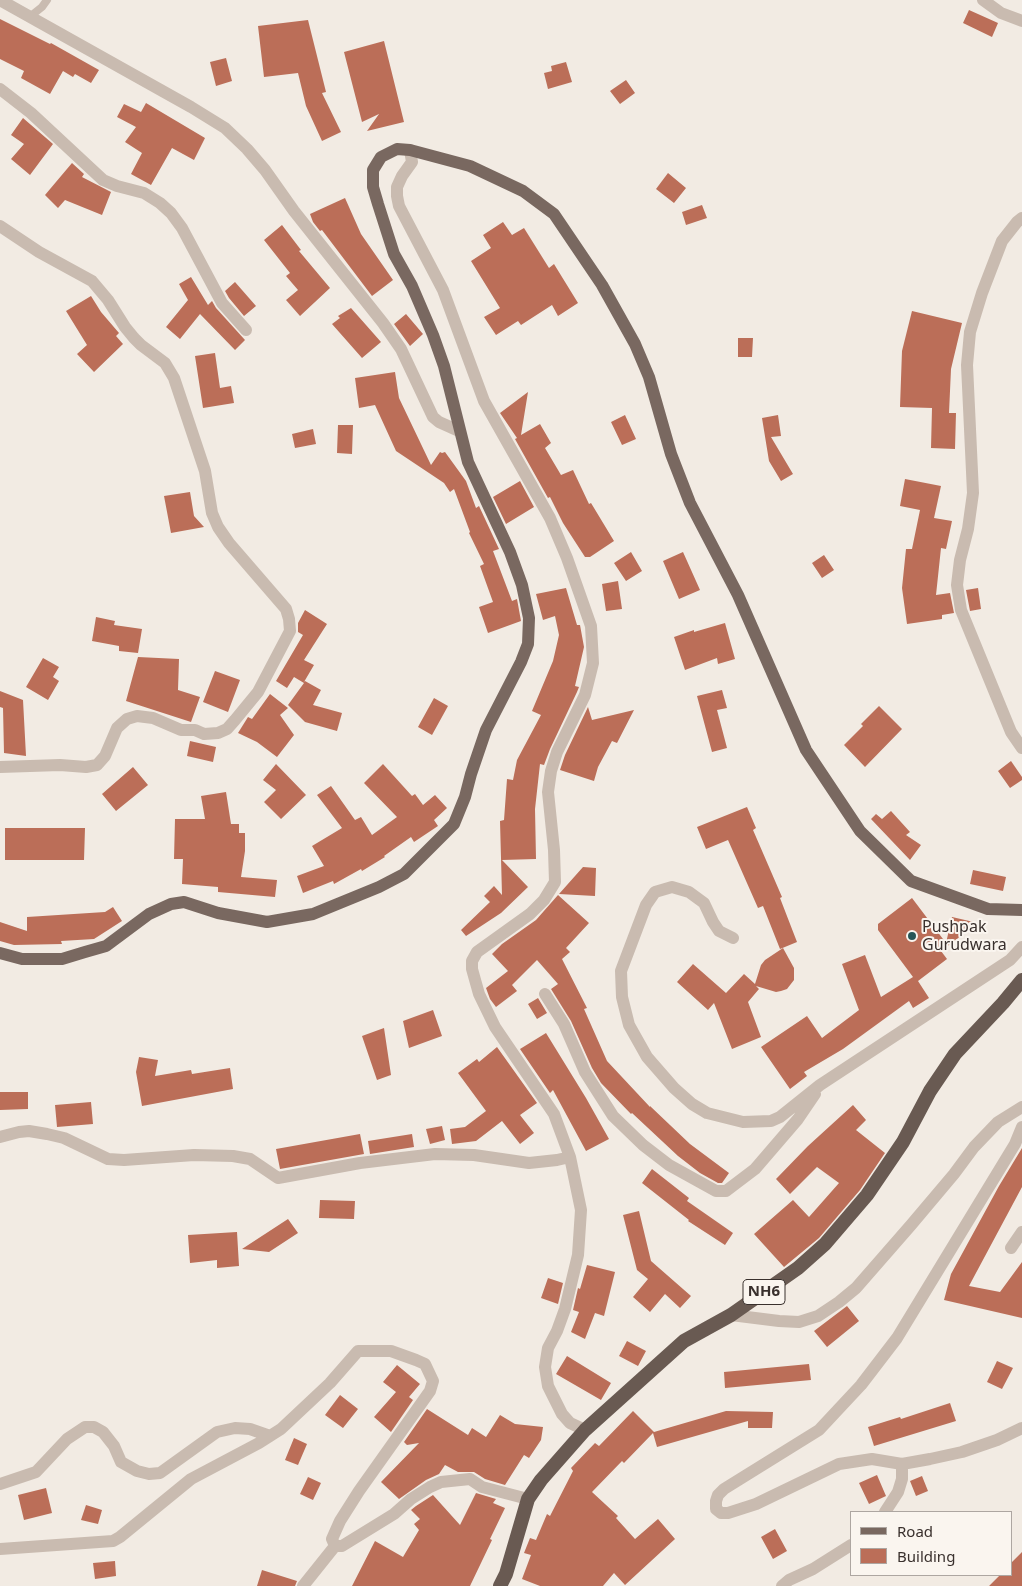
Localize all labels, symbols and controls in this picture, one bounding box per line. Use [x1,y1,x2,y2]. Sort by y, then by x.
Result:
place label: Pushpak Gurudwara [922,917,1007,955]
marker: Pushpak Gurudwara [906,930,918,942]
road number: NH6 [743,1280,785,1304]
legend [850,1511,1012,1576]
text: Road [897,1521,933,1541]
text: Building [897,1546,955,1566]

